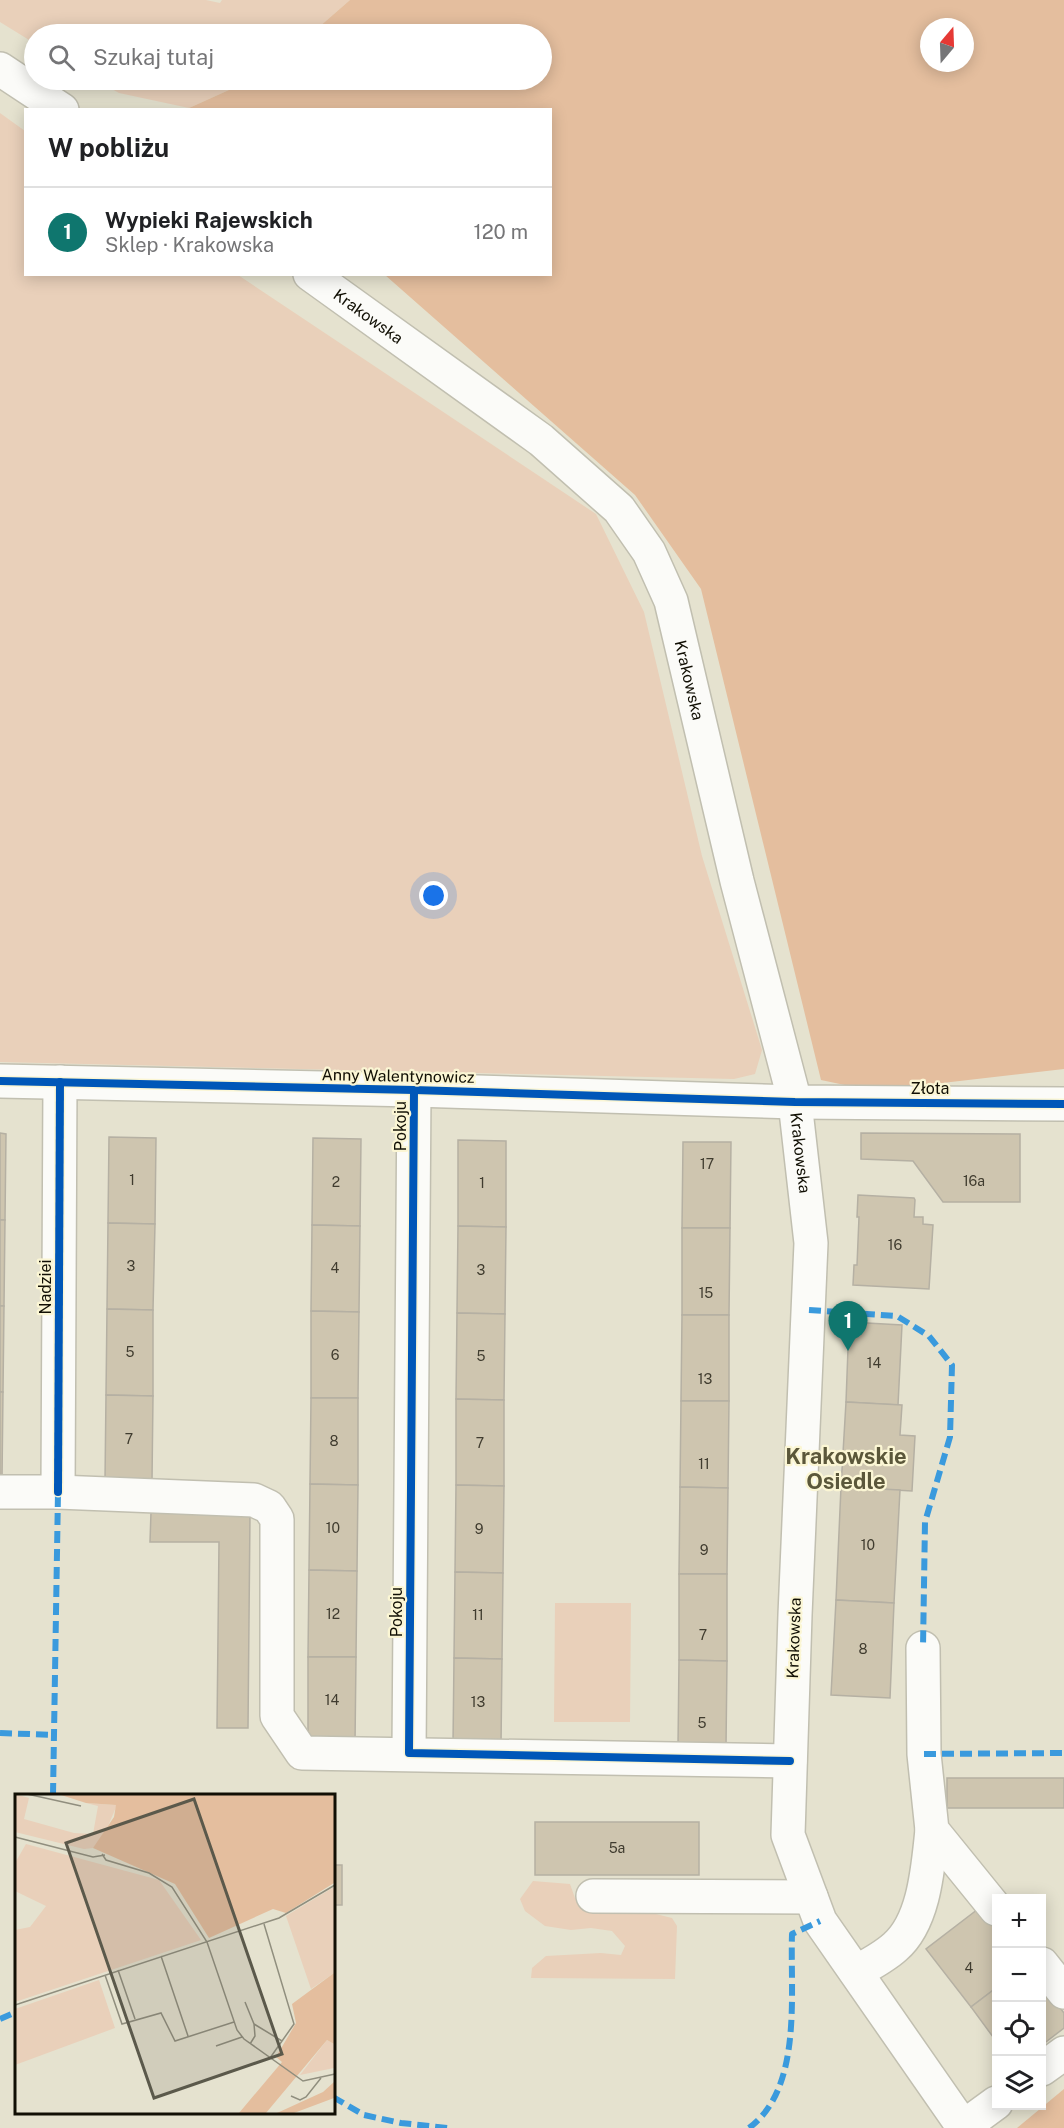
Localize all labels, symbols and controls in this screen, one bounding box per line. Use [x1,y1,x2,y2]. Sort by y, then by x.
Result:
north arrow [920,18,974,72]
search box [24,24,552,90]
icon: search [45,41,78,74]
text: Szukaj tutaj [93,44,214,70]
text: W pobliżu [48,132,169,163]
text: Wypieki Rajewskich [105,207,313,233]
text: 1 [63,220,72,244]
text: 120 m [474,220,528,244]
text: Sklep · Krakowska [105,233,274,257]
street label: Krakowska [330,285,407,347]
street label: Krakowska [671,638,708,722]
your location [419,881,448,910]
street label: Anny Walentynowicz [321,1065,475,1087]
street label: Złota [911,1079,949,1098]
street label: Pokoju [391,1101,410,1151]
street label: Krakowska [787,1111,815,1194]
house number: 17 [700,1156,714,1172]
house number: 1 [129,1172,135,1188]
house number: 16a [963,1173,985,1189]
house number: 2 [332,1174,340,1190]
house number: 1 [479,1175,485,1191]
house number: 16 [888,1237,902,1253]
house number: 3 [127,1258,136,1274]
street label: Nadziei [36,1259,55,1315]
house number: 4 [331,1260,340,1276]
house number: 3 [477,1262,486,1278]
house number: 15 [699,1285,713,1301]
pin: 1 [828,1302,868,1351]
house number: 5 [126,1344,135,1360]
house number: 6 [331,1347,340,1363]
house number: 5 [477,1348,486,1364]
house number: 14 [867,1355,881,1371]
house number: 13 [698,1371,712,1387]
house number: 7 [125,1431,133,1447]
house number: 8 [329,1433,339,1449]
house number: 7 [476,1435,484,1451]
district label: Krakowskie Osiedle [785,1443,907,1494]
house number: 11 [698,1456,710,1472]
house number: 10 [326,1520,340,1536]
house number: 9 [475,1521,484,1537]
house number: 10 [861,1537,875,1553]
house number: 9 [700,1542,709,1558]
street label: Pokoju [387,1587,406,1637]
street label: Krakowska [783,1597,805,1679]
house number: 12 [326,1606,340,1622]
house number: 11 [472,1607,484,1623]
house number: 7 [699,1627,707,1643]
house number: 8 [858,1641,868,1657]
house number: 14 [325,1692,339,1708]
house number: 13 [471,1694,485,1710]
house number: 5 [698,1715,707,1731]
inset map [15,1794,334,2113]
house number: 5a [609,1840,625,1856]
map controls [992,1894,1046,2110]
button: + [992,1894,1046,1948]
button: − [992,1948,1046,2002]
house number: 4 [965,1960,974,1976]
button: locate [992,2002,1046,2056]
button: layers [992,2056,1046,2110]

